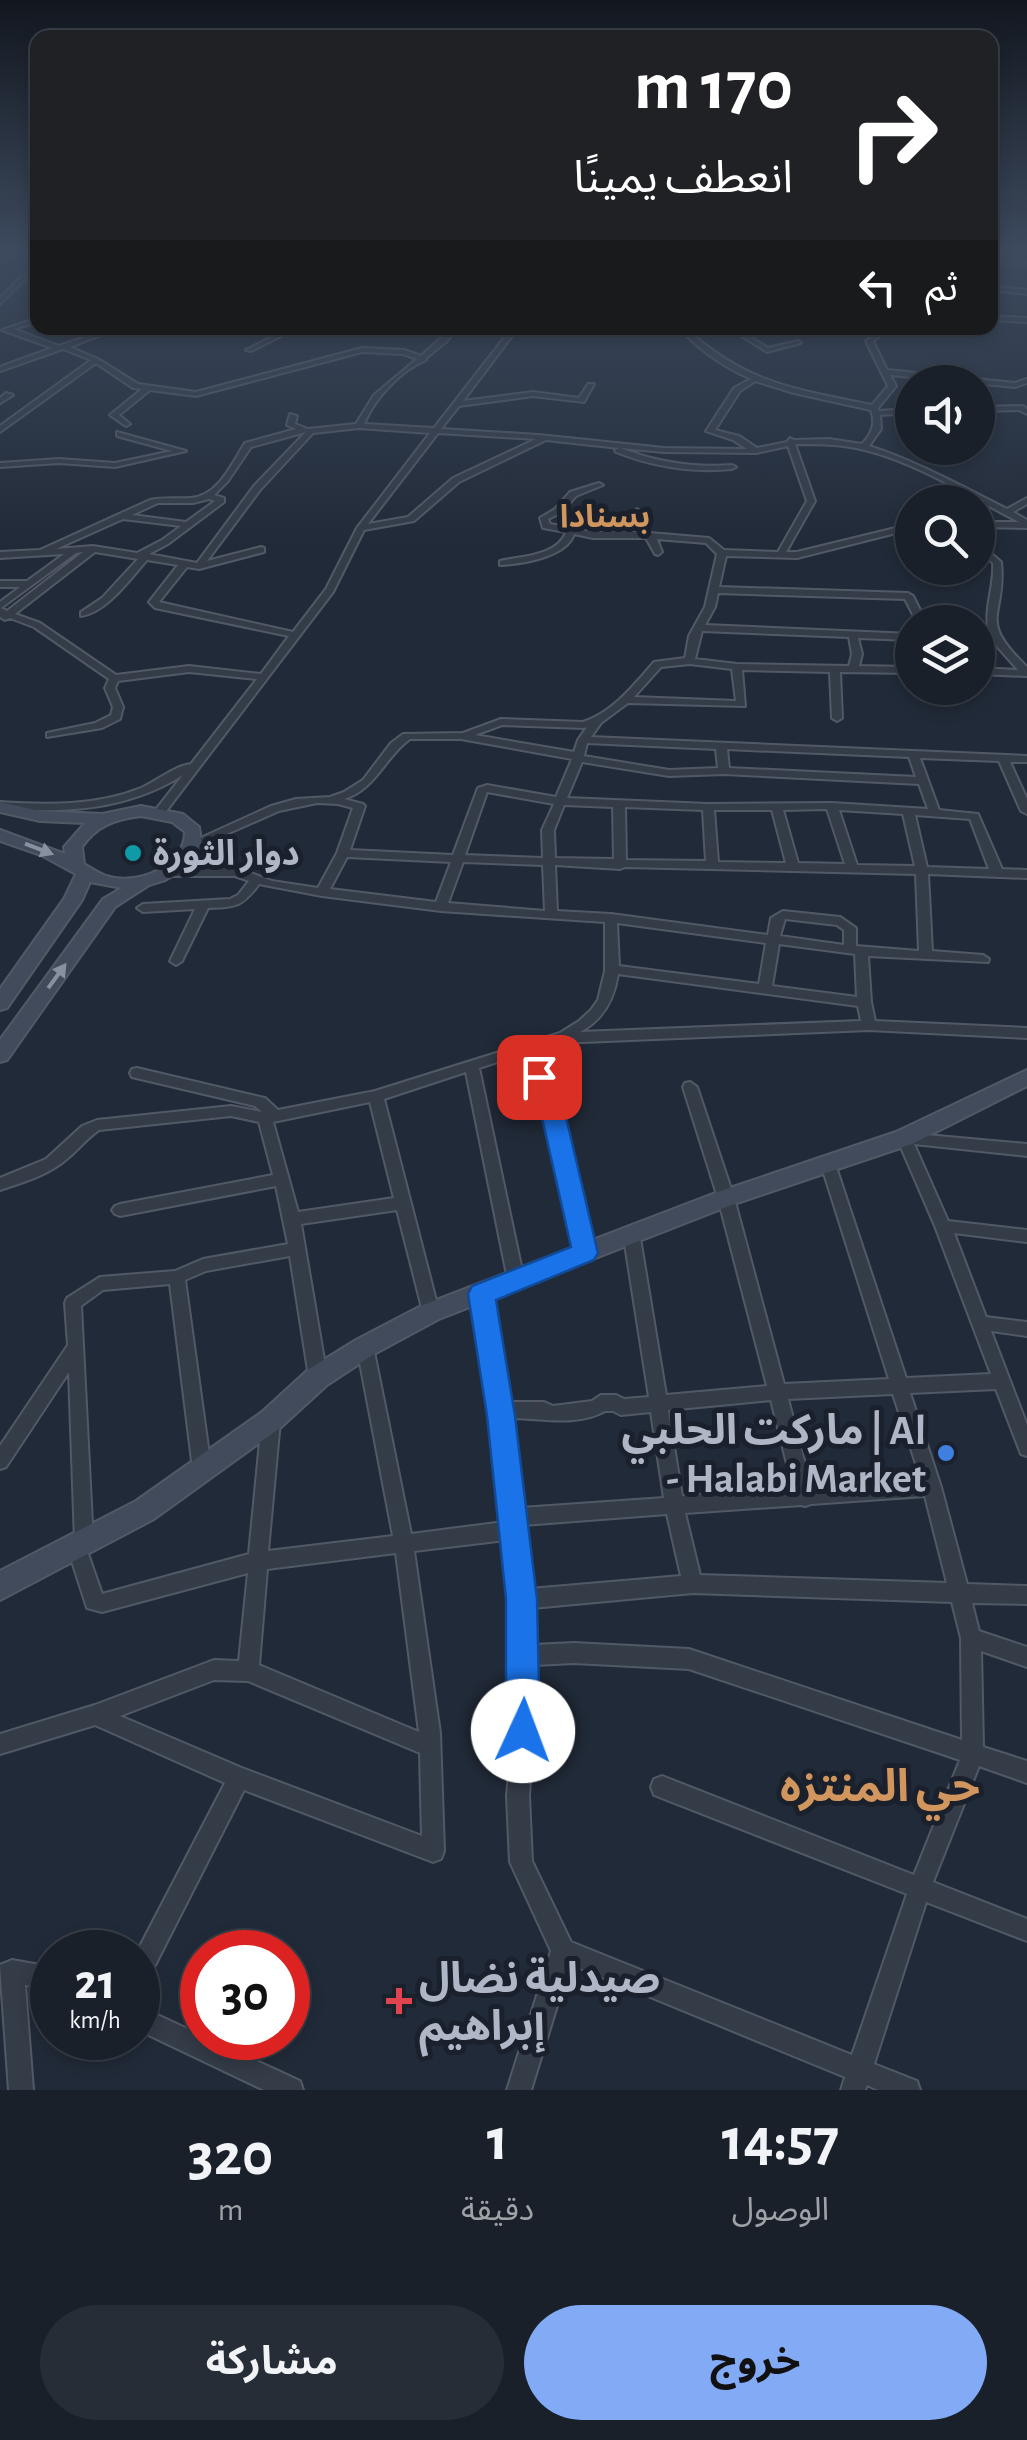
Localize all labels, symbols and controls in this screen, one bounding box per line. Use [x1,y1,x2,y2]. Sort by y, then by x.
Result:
text: 170 m [634,52,793,122]
icon: right [828,70,958,200]
text: انعطف يمينًا [573,156,793,201]
icon: left [850,260,905,315]
text: ثم [925,270,958,308]
map controls [895,365,995,705]
button: sound [895,365,995,465]
button: search [895,485,995,585]
district label: بسنادا [560,501,650,534]
button: layers [895,605,995,705]
place label: دوار الثورة [153,837,300,874]
one-way arrow [24,842,54,857]
marker: دوار الثورة [122,842,144,864]
one-way arrow [47,963,66,989]
pin [497,1035,582,1120]
icon: arrive [512,1050,567,1105]
place label: ماركت الحلبي | Al - Halabi Market [622,1410,926,1500]
marker: ماركت الحلبي | Al - Halabi Market [935,1442,957,1464]
position arrow [471,1679,575,1783]
district label: حي المنتزه [780,1765,980,1821]
speed limit sign: 30 [180,1930,310,2060]
place label: صيدلية نضال إبراهيم [419,1957,660,2057]
text: 21 [74,1958,116,2008]
marker: صيدلية نضال إبراهيم [388,1990,410,2012]
text: km/h [69,2008,121,2033]
text: 1 [487,2111,508,2171]
text: 14:57 [722,2111,839,2171]
text: 320 [188,2126,273,2186]
text: m [218,2194,243,2226]
text: دقيقة [461,2194,534,2226]
text: الوصول [732,2194,829,2226]
button: مشاركة [40,2305,504,2420]
button: خروج [524,2305,987,2420]

